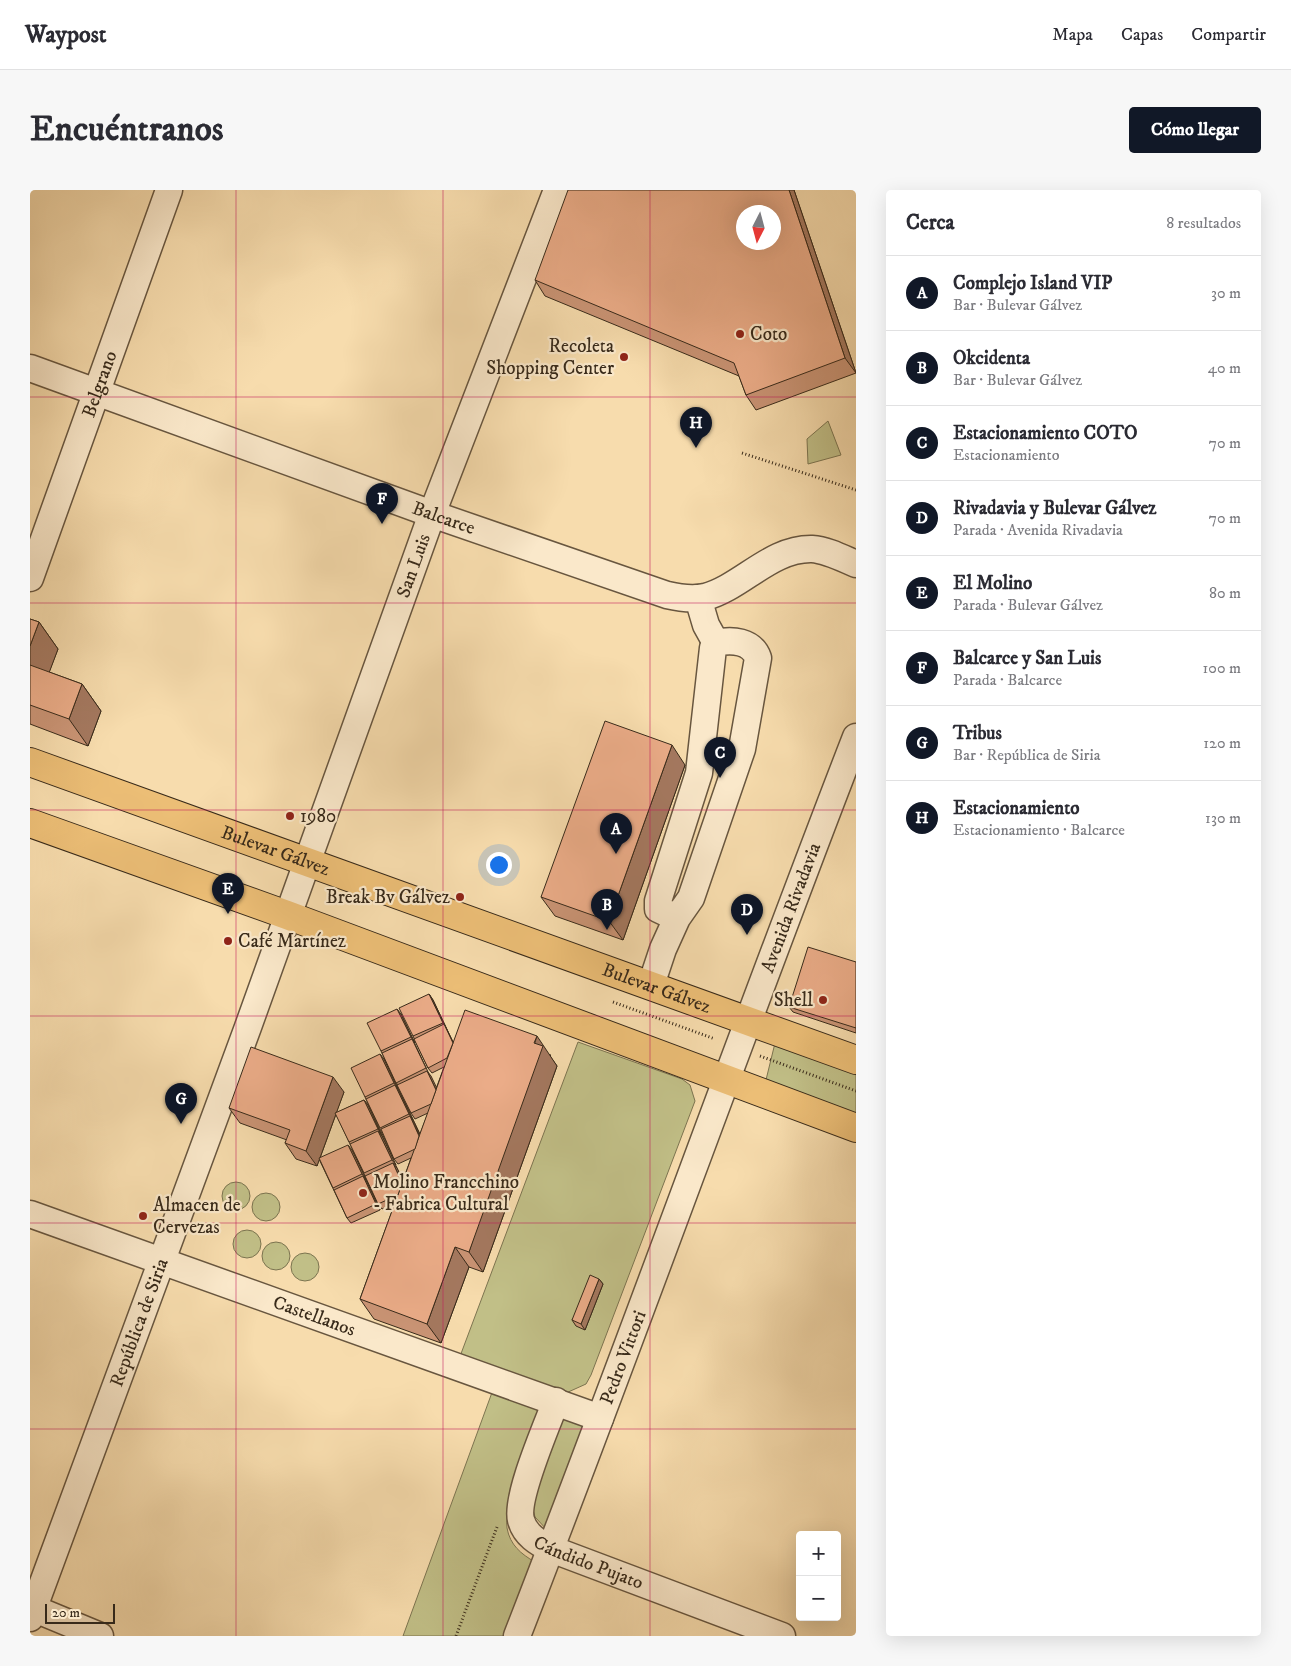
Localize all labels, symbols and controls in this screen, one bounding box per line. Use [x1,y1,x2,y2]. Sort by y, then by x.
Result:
text: Waypost [25,20,106,50]
text: Mapa [1052,24,1093,46]
text: Capas [1121,24,1163,46]
text: Compartir [1191,24,1266,46]
button: Cómo llegar [1129,107,1261,153]
text: Encuéntranos [30,108,224,152]
north arrow [736,205,781,250]
text: Cerca [906,210,954,236]
text: 8 resultados [1166,213,1241,233]
text: Complejo Island VIP [953,272,1112,295]
text: A [917,283,927,303]
text: 30 m [1211,283,1241,303]
text: Bar · Bulevar Gálvez [953,295,1082,315]
place label: Coto [750,323,787,346]
marker: Coto [734,328,746,340]
place label: Recoleta Shopping Center [486,335,614,380]
text: Okcidenta [953,347,1030,370]
street label: Belgrano [77,348,122,420]
marker: Recoleta Shopping Center [618,351,630,363]
text: B [917,358,927,378]
text: 40 m [1208,358,1241,378]
text: Bar · Bulevar Gálvez [953,370,1082,390]
pin: H [680,407,712,448]
text: Estacionamiento COTO [953,422,1138,445]
text: C [917,433,927,453]
text: 70 m [1209,433,1241,453]
text: Estacionamiento [953,445,1060,465]
pin: F [366,483,398,524]
street label: Balcarce [409,496,478,540]
text: Rivadavia y Bulevar Gálvez [953,497,1157,520]
text: D [916,508,928,528]
text: 70 m [1209,508,1241,528]
text: Parada · Avenida Rivadavia [953,520,1123,540]
street label: San Luis [391,531,435,601]
text: El Molino [953,572,1032,595]
text: E [916,583,928,603]
text: 80 m [1209,583,1241,603]
text: Parada · Bulevar Gálvez [953,595,1103,615]
text: Balcarce y San Luis [953,647,1101,670]
text: F [917,658,927,678]
text: 100 m [1203,658,1241,678]
text: Parada · Balcarce [953,670,1062,690]
text: Tribus [953,722,1002,745]
text: G [916,733,928,753]
text: 120 m [1203,733,1241,753]
pin: C [704,737,736,778]
text: Bar · República de Siria [953,745,1100,765]
text: Estacionamiento [953,797,1079,820]
place label: 1980 [300,805,336,828]
text: H [915,808,929,828]
text: 130 m [1205,808,1241,828]
marker: 1980 [284,810,296,822]
pin: A [600,813,632,854]
street label: Bulevar Gálvez [218,820,333,881]
text: Estacionamiento · Balcarce [953,820,1125,840]
street label: Avenida Rivadavia [756,839,826,976]
your location [486,852,512,878]
pin: E [212,873,244,914]
place label: Break Bv Gálvez [326,886,450,909]
pin: B [591,889,623,930]
marker: Break Bv Gálvez [454,891,466,903]
pin: D [731,894,763,935]
place label: Café Martínez [238,930,346,953]
marker: Café Martínez [222,935,234,947]
street label: Bulevar Gálvez [599,958,714,1018]
place label: Shell [774,989,813,1012]
marker: Shell [817,994,829,1006]
pin: G [165,1083,197,1124]
place label: Molino Francchino - Fabrica Cultural [373,1171,519,1216]
marker: Molino Francchino - Fabrica Cultural [357,1187,369,1199]
place label: Almacen de Cervezas [153,1194,241,1239]
marker: Almacen de Cervezas [137,1210,149,1222]
street label: República de Siria [105,1255,173,1390]
street label: Castellanos [270,1290,359,1341]
street label: Pedro Vittori [595,1307,651,1408]
street label: Cándido Pujato [529,1530,647,1594]
map controls [796,1531,841,1621]
button: + [796,1531,841,1576]
button: − [796,1576,841,1621]
scale bar [45,1601,115,1624]
text: 20 m [52,1604,80,1622]

